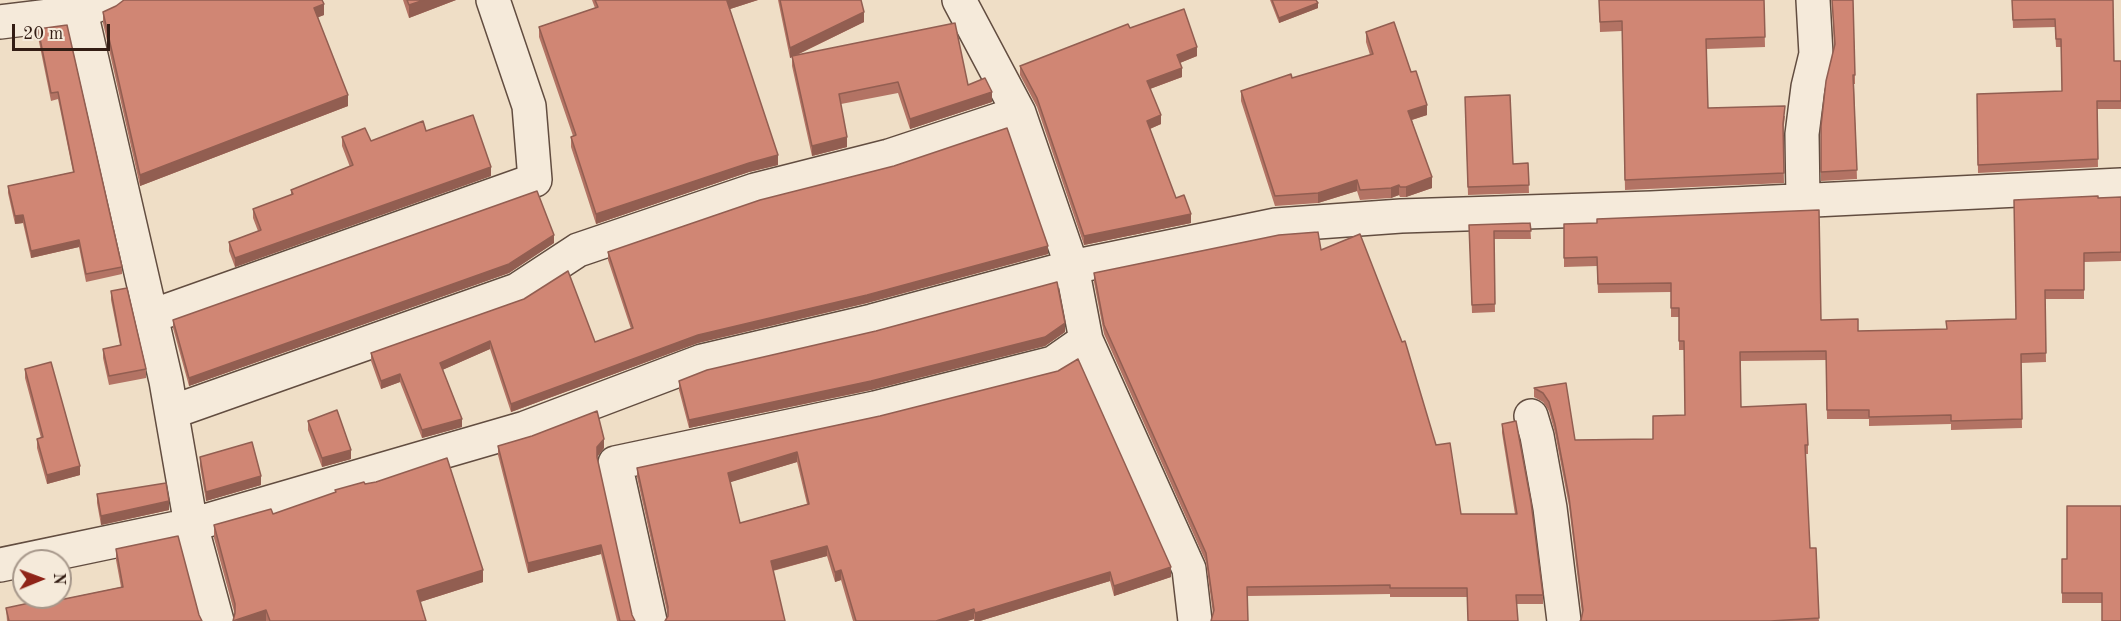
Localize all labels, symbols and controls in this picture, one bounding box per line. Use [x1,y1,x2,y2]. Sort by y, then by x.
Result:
scale bar [15,12,112,50]
text: 20 m [23,25,63,43]
north arrow [12,549,72,609]
text: N [50,572,66,585]

